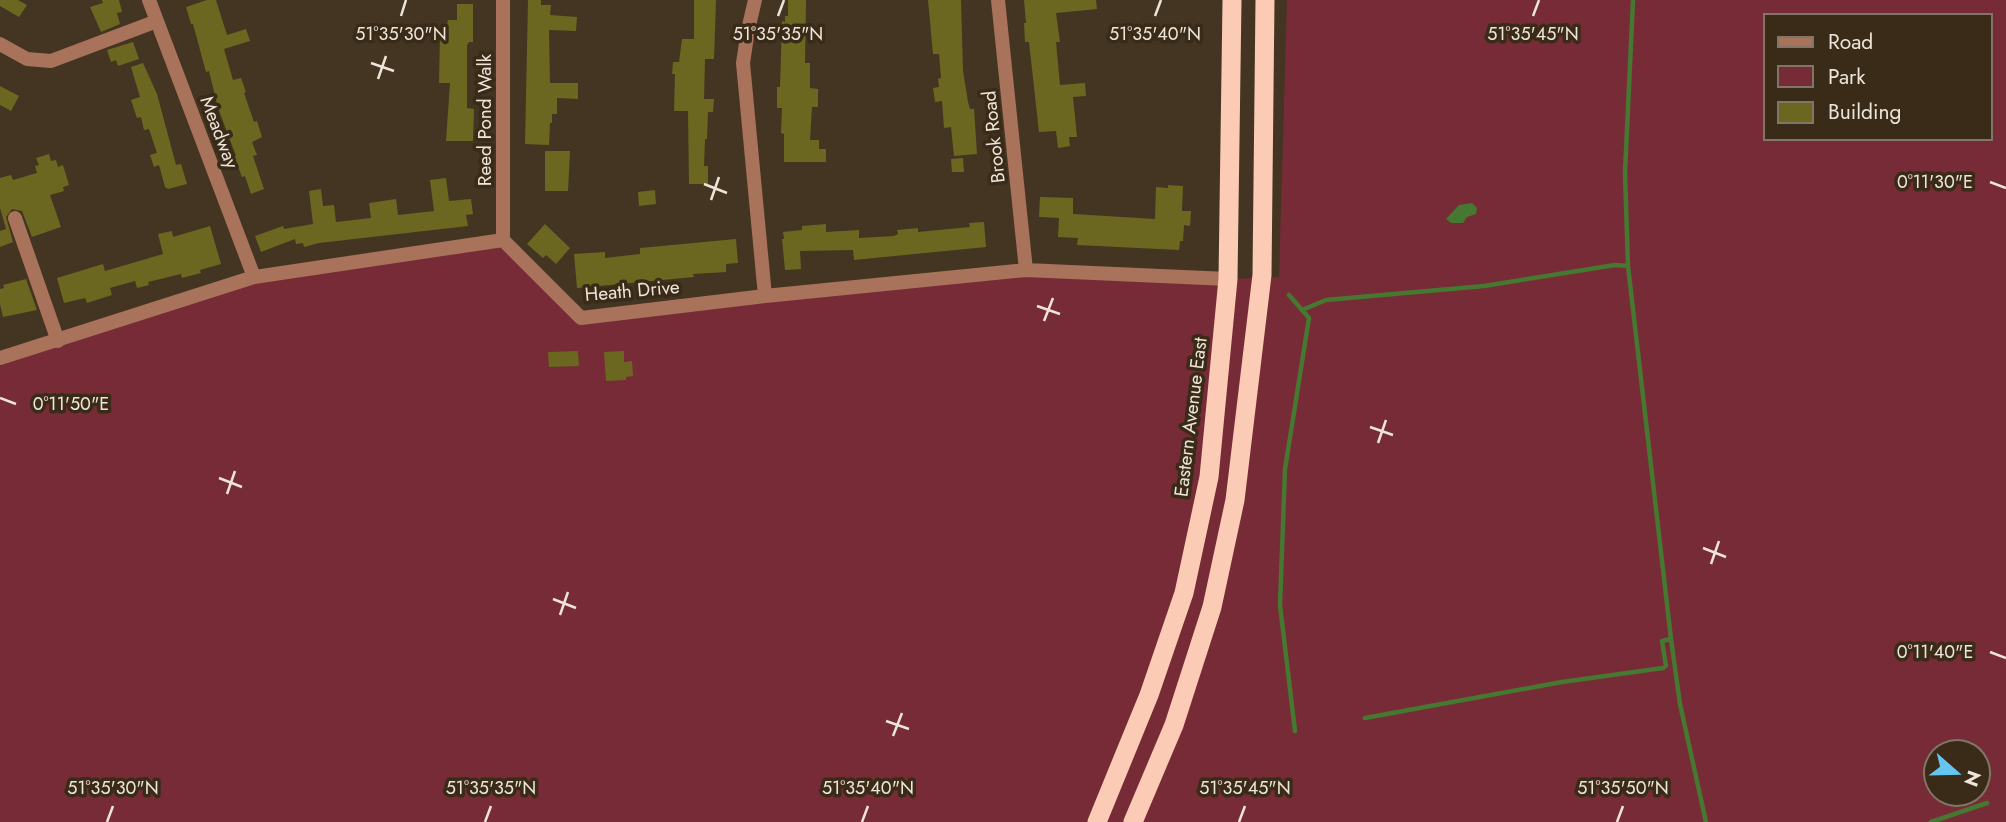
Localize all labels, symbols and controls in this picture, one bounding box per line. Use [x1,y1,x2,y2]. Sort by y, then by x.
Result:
legend [1764,14,1992,140]
text: 51°35'30"N [355,21,447,47]
text: 51°35'35"N [733,21,823,47]
text: 51°35'40"N [1109,21,1201,47]
text: 51°35'45"N [1487,21,1579,47]
text: Road [1828,27,1873,57]
street label: Reed Pond Walk [471,53,498,186]
text: Park [1828,62,1866,92]
street label: Brook Road [975,89,1012,184]
street label: Meadway [193,92,246,173]
text: Building [1828,97,1901,127]
text: 0°11'30"E [1897,169,1973,195]
street label: Heath Drive [584,273,681,308]
street label: Eastern Avenue East [1167,335,1214,498]
text: 0°11'50"E [33,391,109,417]
text: 0°11'40"E [1897,639,1973,665]
north arrow [1922,738,1992,808]
text: N [1957,767,1988,790]
text: 51°35'30"N [67,775,159,801]
text: 51°35'35"N [446,775,536,801]
text: 51°35'40"N [822,775,914,801]
text: 51°35'45"N [1199,775,1291,801]
text: 51°35'50"N [1577,775,1669,801]

